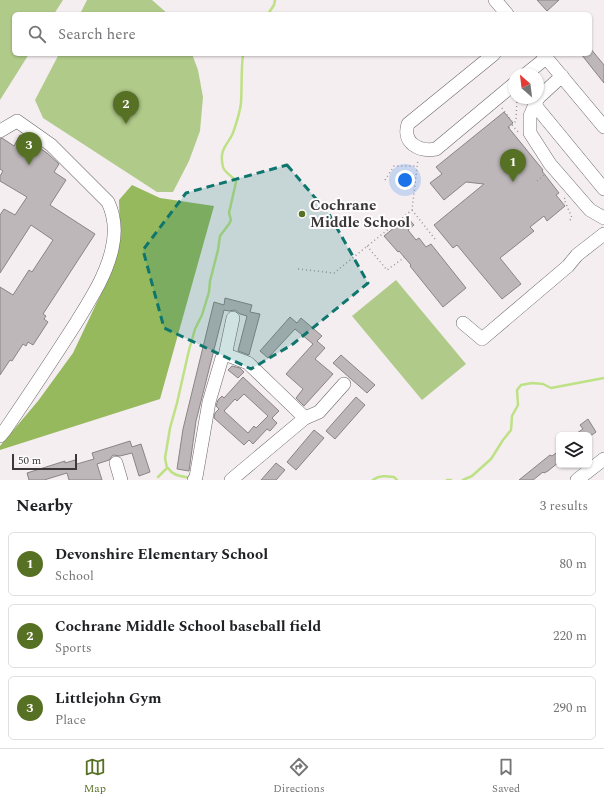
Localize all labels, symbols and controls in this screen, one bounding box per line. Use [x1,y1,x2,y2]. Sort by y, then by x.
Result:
search box [12,12,592,56]
icon: search [26,23,48,45]
text: Search here [58,23,136,46]
north arrow [508,68,544,104]
pin: 2 [113,91,139,124]
pin: 3 [16,132,42,165]
pin: 1 [500,149,526,182]
your location [395,170,415,190]
place label: Cochrane Middle School [310,194,410,234]
marker: Cochrane Middle School [297,209,307,219]
map controls [556,432,592,468]
button: layers [556,432,592,468]
scale bar [12,452,77,471]
text: 50 m [18,452,41,469]
text: Nearby [16,493,72,519]
text: 3 results [540,496,588,516]
text: Devonshire Elementary School [55,543,268,566]
text: 1 [26,554,34,574]
text: 80 m [560,554,587,574]
text: School [55,566,94,586]
text: Cochrane Middle School baseball field [55,615,321,638]
text: 2 [26,626,34,646]
text: 220 m [553,626,587,646]
text: Sports [55,638,92,658]
text: Littlejohn Gym [55,687,162,710]
text: 3 [26,698,34,718]
text: 290 m [553,698,587,718]
text: Place [55,710,86,730]
tab: Map [84,756,106,797]
tab: Directions [273,756,325,797]
tab: Saved [492,756,520,797]

